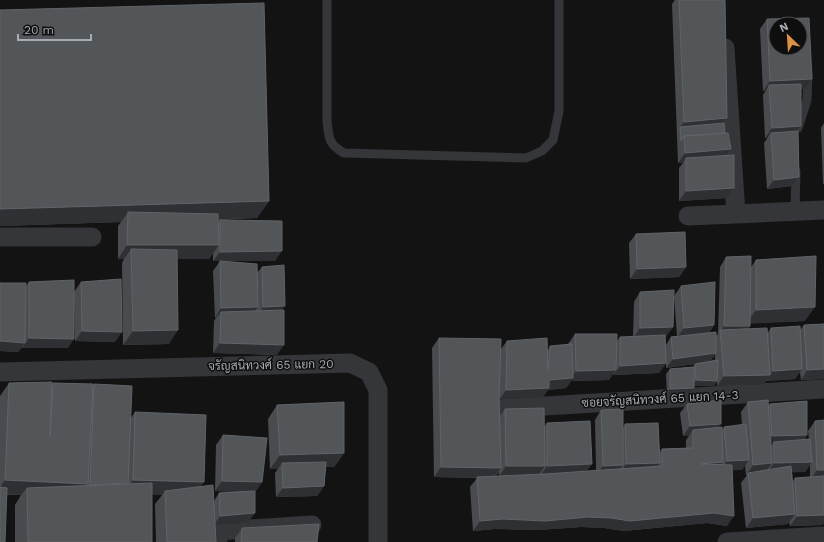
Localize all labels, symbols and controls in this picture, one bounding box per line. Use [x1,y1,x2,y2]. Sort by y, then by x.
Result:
scale bar [18,16,91,42]
north arrow [768,16,808,56]
text: N [778,20,790,35]
text: 20 m [24,23,54,37]
street label: จรัญสนิทวงศ์ 65 แยก 20 [208,356,334,373]
street label: ซอยจรัญสนิทวงศ์ 65 แยก 14-3 [581,387,739,410]

